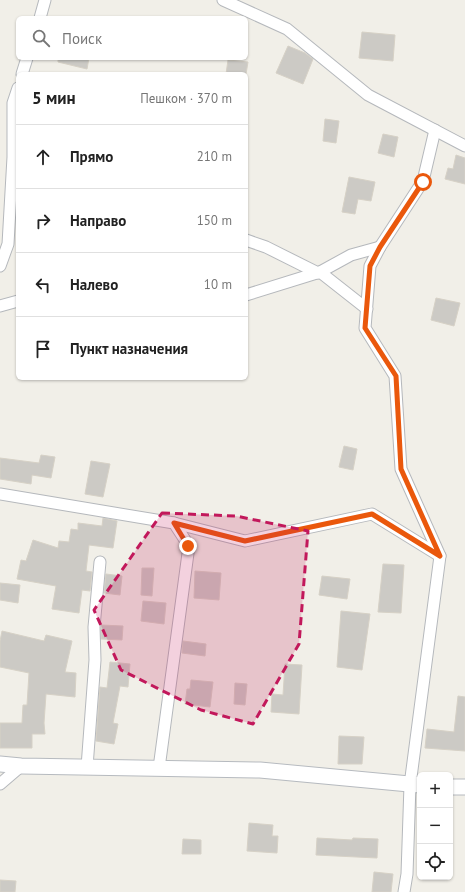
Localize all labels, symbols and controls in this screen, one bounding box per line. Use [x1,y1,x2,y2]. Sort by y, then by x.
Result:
search box [16,16,248,60]
icon: search [30,27,52,49]
text: Поиск [62,29,102,48]
text: 5 мин [32,87,76,109]
text: Пешком · 370 m [140,90,232,107]
icon: ahead [32,146,54,168]
text: Прямо [70,147,113,166]
text: 210 m [197,148,232,165]
route start [414,173,432,191]
icon: right [32,210,54,232]
text: Направо [70,211,126,230]
text: 150 m [197,212,232,229]
icon: left [32,274,54,296]
text: Налево [70,275,118,294]
text: 10 m [204,276,232,293]
icon: arrive [32,338,54,360]
text: Пункт назначения [70,339,188,358]
route end [179,537,197,555]
map controls [417,772,453,880]
button: + [417,772,453,808]
button: − [417,808,453,844]
button: locate [417,844,453,880]

